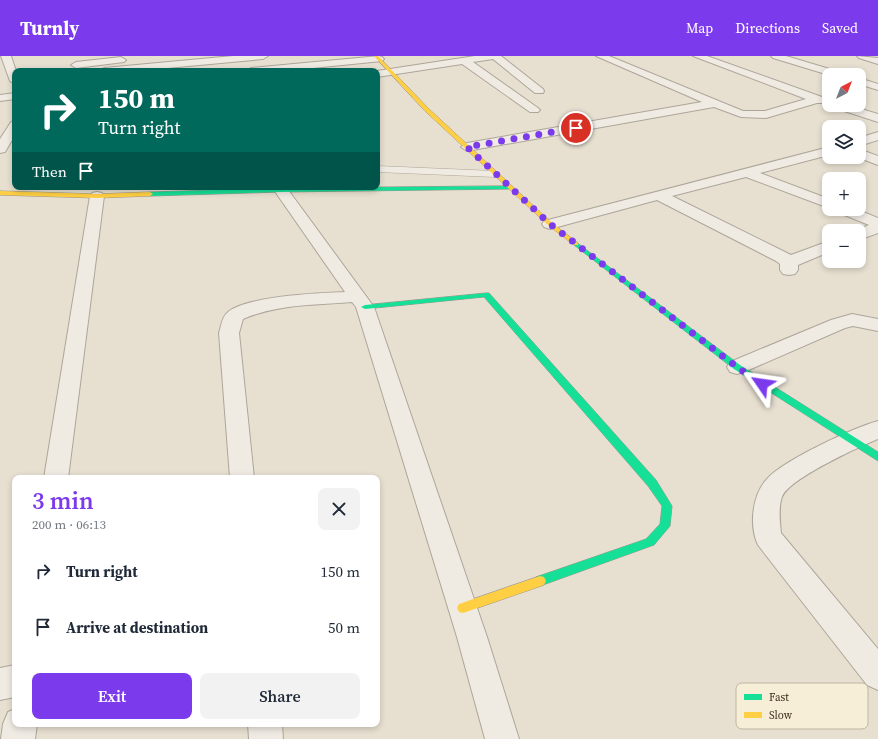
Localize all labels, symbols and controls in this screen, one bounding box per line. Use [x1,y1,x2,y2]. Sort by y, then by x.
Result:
text: Turnly [20,15,79,41]
text: Map [686,18,713,38]
text: Directions [735,18,800,38]
text: Saved [822,18,858,38]
north arrow [822,68,866,112]
map controls [822,68,866,268]
text: 150 m [98,79,175,117]
icon: right [32,84,84,136]
pin [559,111,593,145]
text: Turn right [98,115,180,140]
icon: arrive [565,117,587,139]
button: layers [822,120,866,164]
icon: arrive [75,160,97,182]
text: Then [32,161,67,182]
button: + [822,172,866,216]
button: − [822,224,866,268]
position arrow [741,363,783,405]
text: 3 min [32,484,94,517]
button: close [318,488,360,530]
text: 200 m · 06:13 [32,516,106,533]
icon: right [32,560,54,582]
text: Turn right [66,561,138,582]
text: 150 m [320,561,360,582]
icon: arrive [32,616,54,638]
text: Arrive at destination [66,617,208,638]
text: 50 m [328,617,360,638]
button: Exit [32,673,192,719]
button: Share [200,673,360,719]
legend [736,683,868,729]
text: Fast [769,690,789,705]
text: Slow [769,708,793,723]

